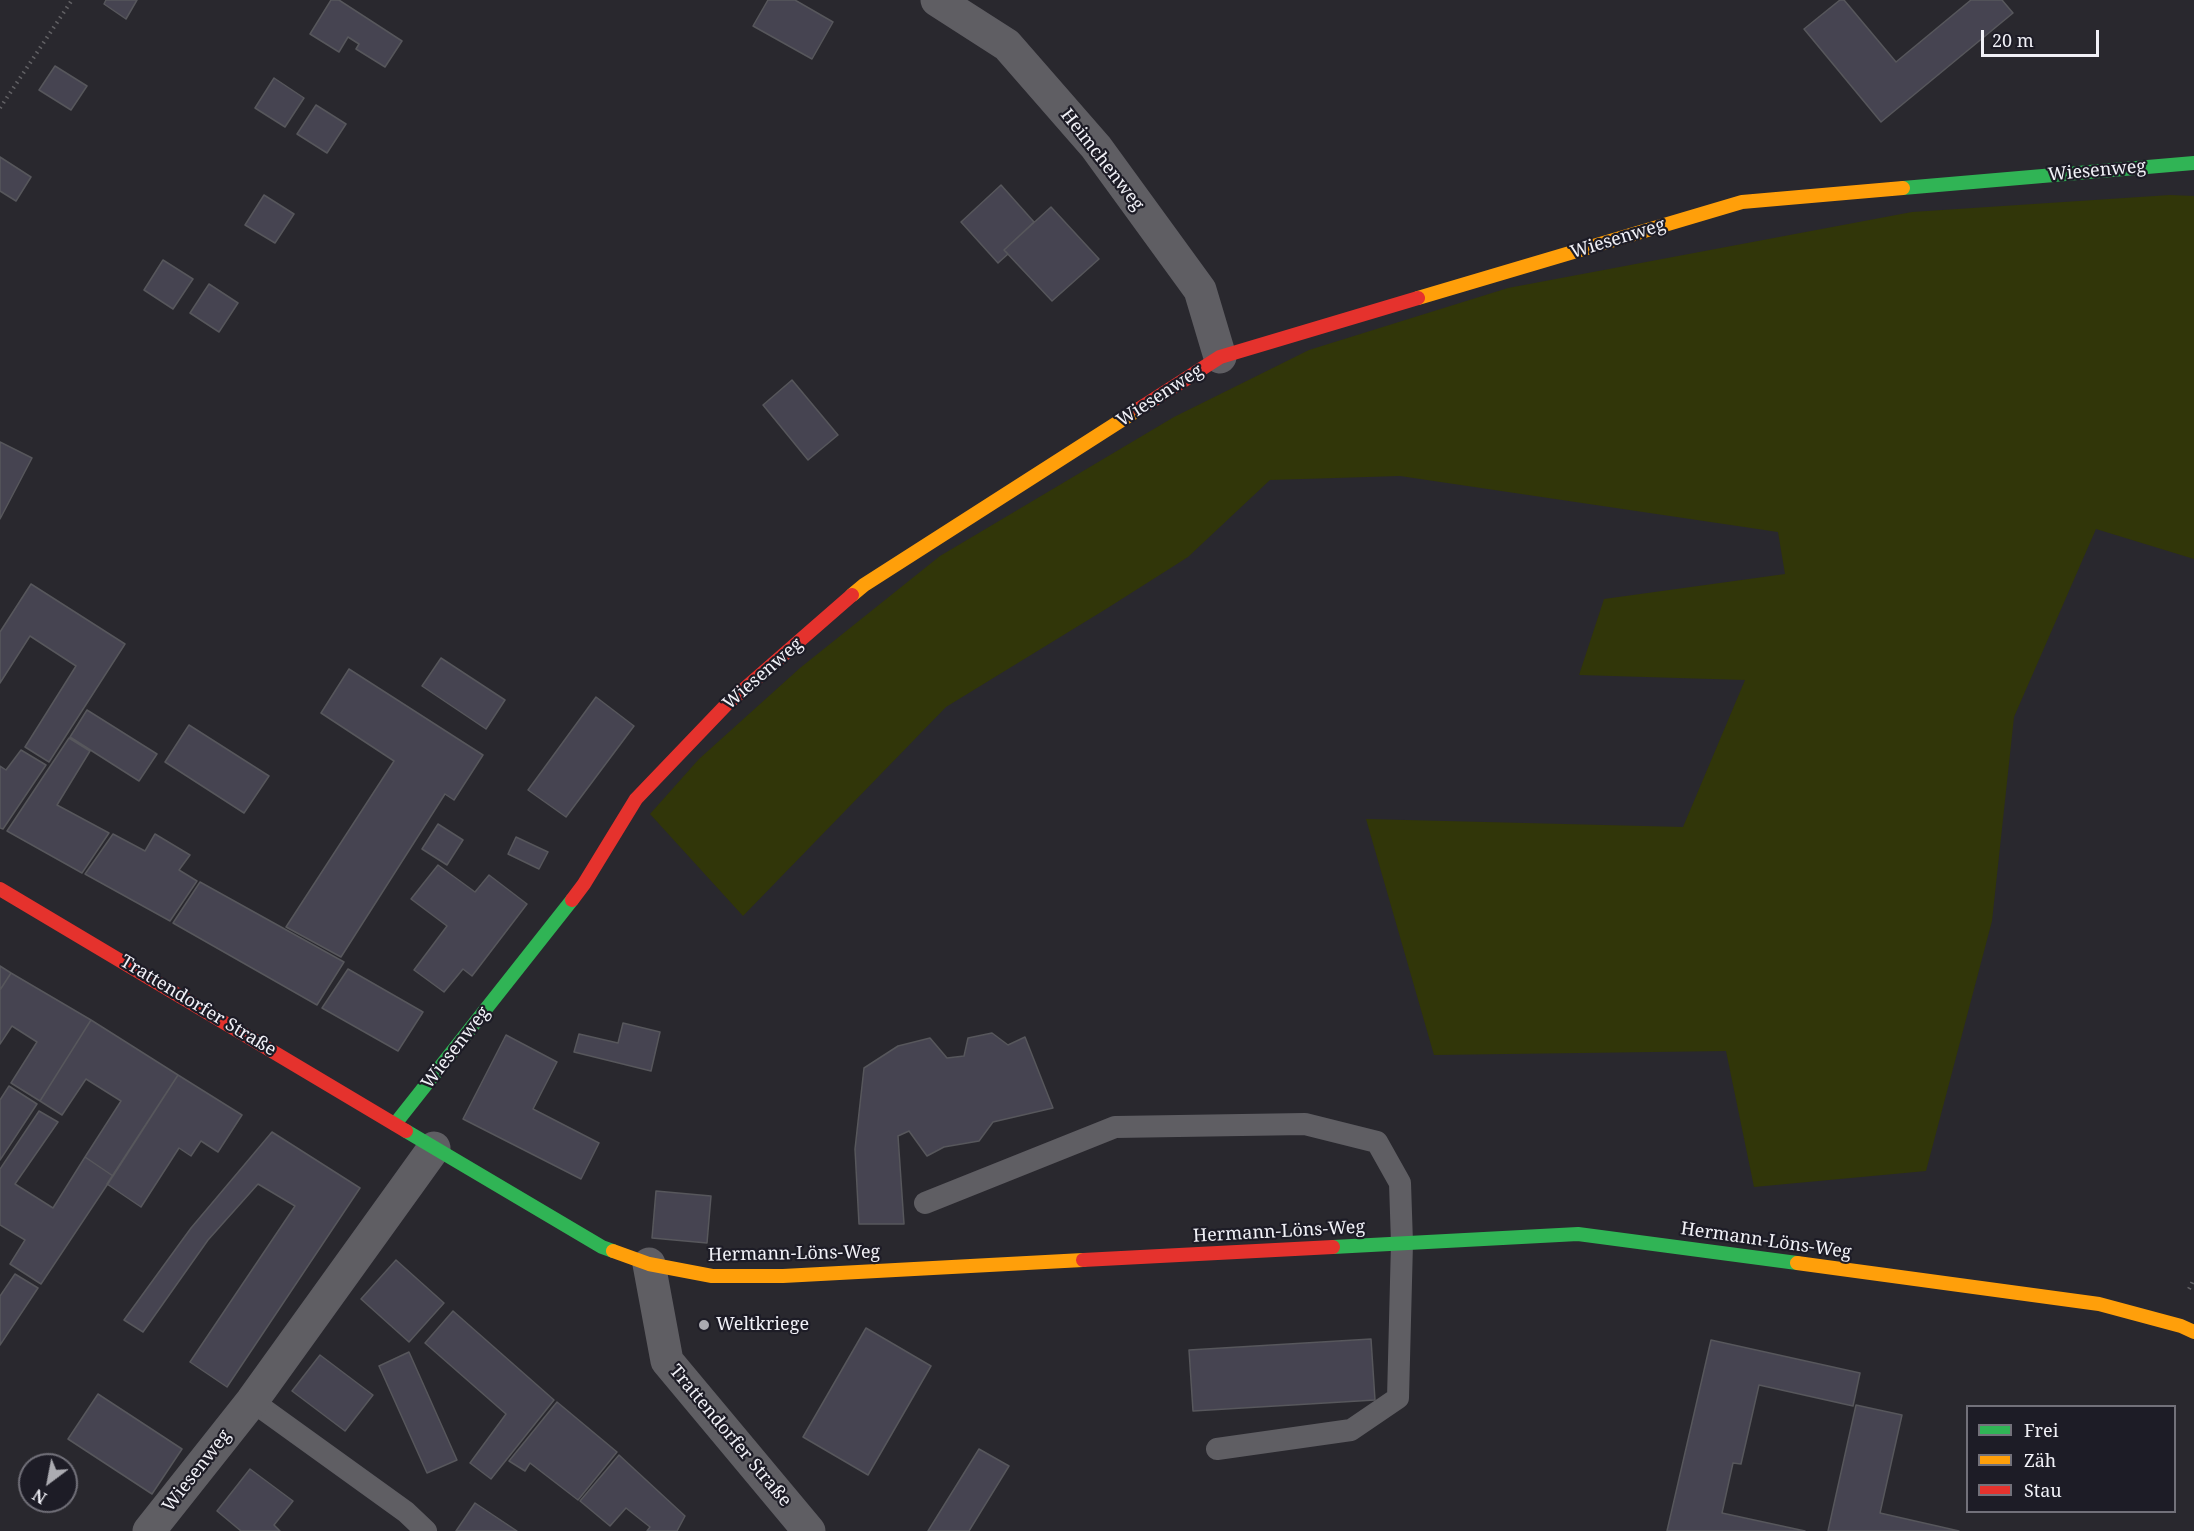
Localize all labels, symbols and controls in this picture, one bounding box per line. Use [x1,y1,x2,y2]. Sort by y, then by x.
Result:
scale bar [1984,18,2102,56]
text: 20 m [1992,28,2034,52]
street label: Heimchenweg [1056,105,1148,215]
street label: Wiesenweg [2047,156,2147,186]
street label: Wiesenweg [1568,214,1668,264]
street label: Wiesenweg [1113,360,1207,432]
street label: Wiesenweg [719,634,807,714]
street label: Trattendorfer Straße [116,951,280,1061]
street label: Wiesenweg [417,1003,495,1093]
street label: Hermann-Löns-Weg [1192,1217,1366,1247]
street label: Hermann-Löns-Weg [1679,1218,1853,1264]
street label: Hermann-Löns-Weg [708,1242,880,1266]
place label: Weltkriege [716,1314,809,1336]
marker: Weltkriege [697,1318,711,1332]
street label: Trattendorfer Straße [664,1361,796,1511]
legend [1966,1405,2176,1513]
text: Frei [2024,1418,2059,1442]
street label: Wiesenweg [158,1426,236,1516]
text: Zäh [2024,1448,2056,1472]
north arrow [18,1453,78,1513]
text: Stau [2024,1478,2062,1502]
text: N [28,1484,51,1509]

